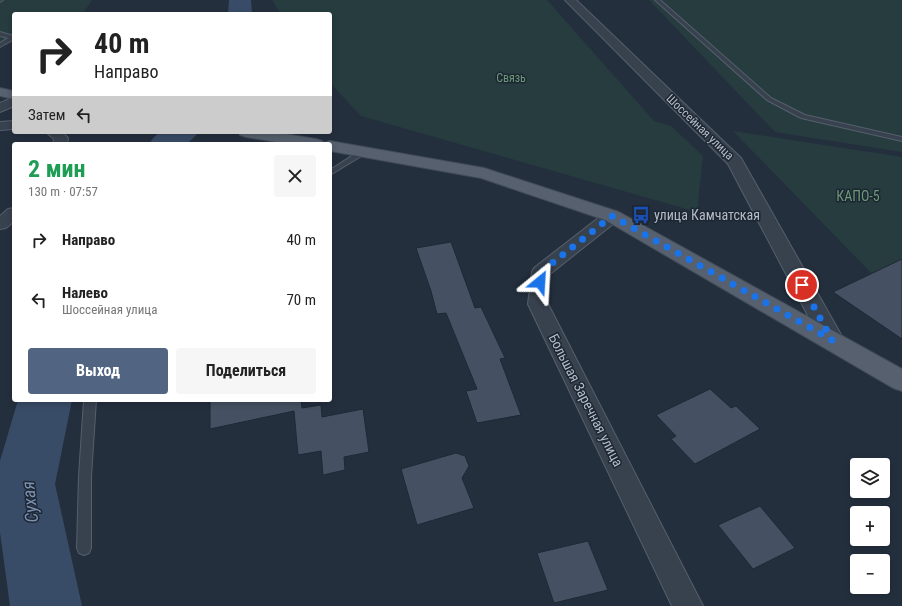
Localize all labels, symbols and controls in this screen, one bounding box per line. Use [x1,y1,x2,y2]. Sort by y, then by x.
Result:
text: 40 m [94,27,150,60]
icon: right [28,28,80,80]
text: Направо [94,61,159,82]
park label: Связь [496,71,526,85]
street label: Шоссейная улица [663,91,737,163]
icon: left [73,104,95,126]
text: Затем [28,106,65,124]
text: 2 мин [28,155,86,183]
button: close [274,155,316,197]
text: 130 m · 07:57 [28,184,98,199]
park label: КАПО-5 [836,188,880,204]
bus stop icon: улица Камчатская [631,205,651,225]
place label: улица Камчатская [654,207,760,223]
icon: right [28,229,50,251]
text: Направо [62,231,115,249]
text: 40 m [286,231,316,249]
position arrow [519,261,561,303]
pin [785,268,819,302]
icon: arrive [791,274,813,296]
text: Налево [62,284,108,302]
icon: left [28,289,50,311]
text: 70 m [286,291,316,309]
text: Шоссейная улица [62,302,157,317]
street label: Большая Заречная улица [546,331,626,469]
button: Выход [28,348,168,394]
button: Поделиться [176,348,316,394]
map controls [850,458,890,594]
button: layers [850,458,890,498]
water label: Сухая [17,480,42,524]
button: + [850,506,890,546]
button: − [850,554,890,594]

